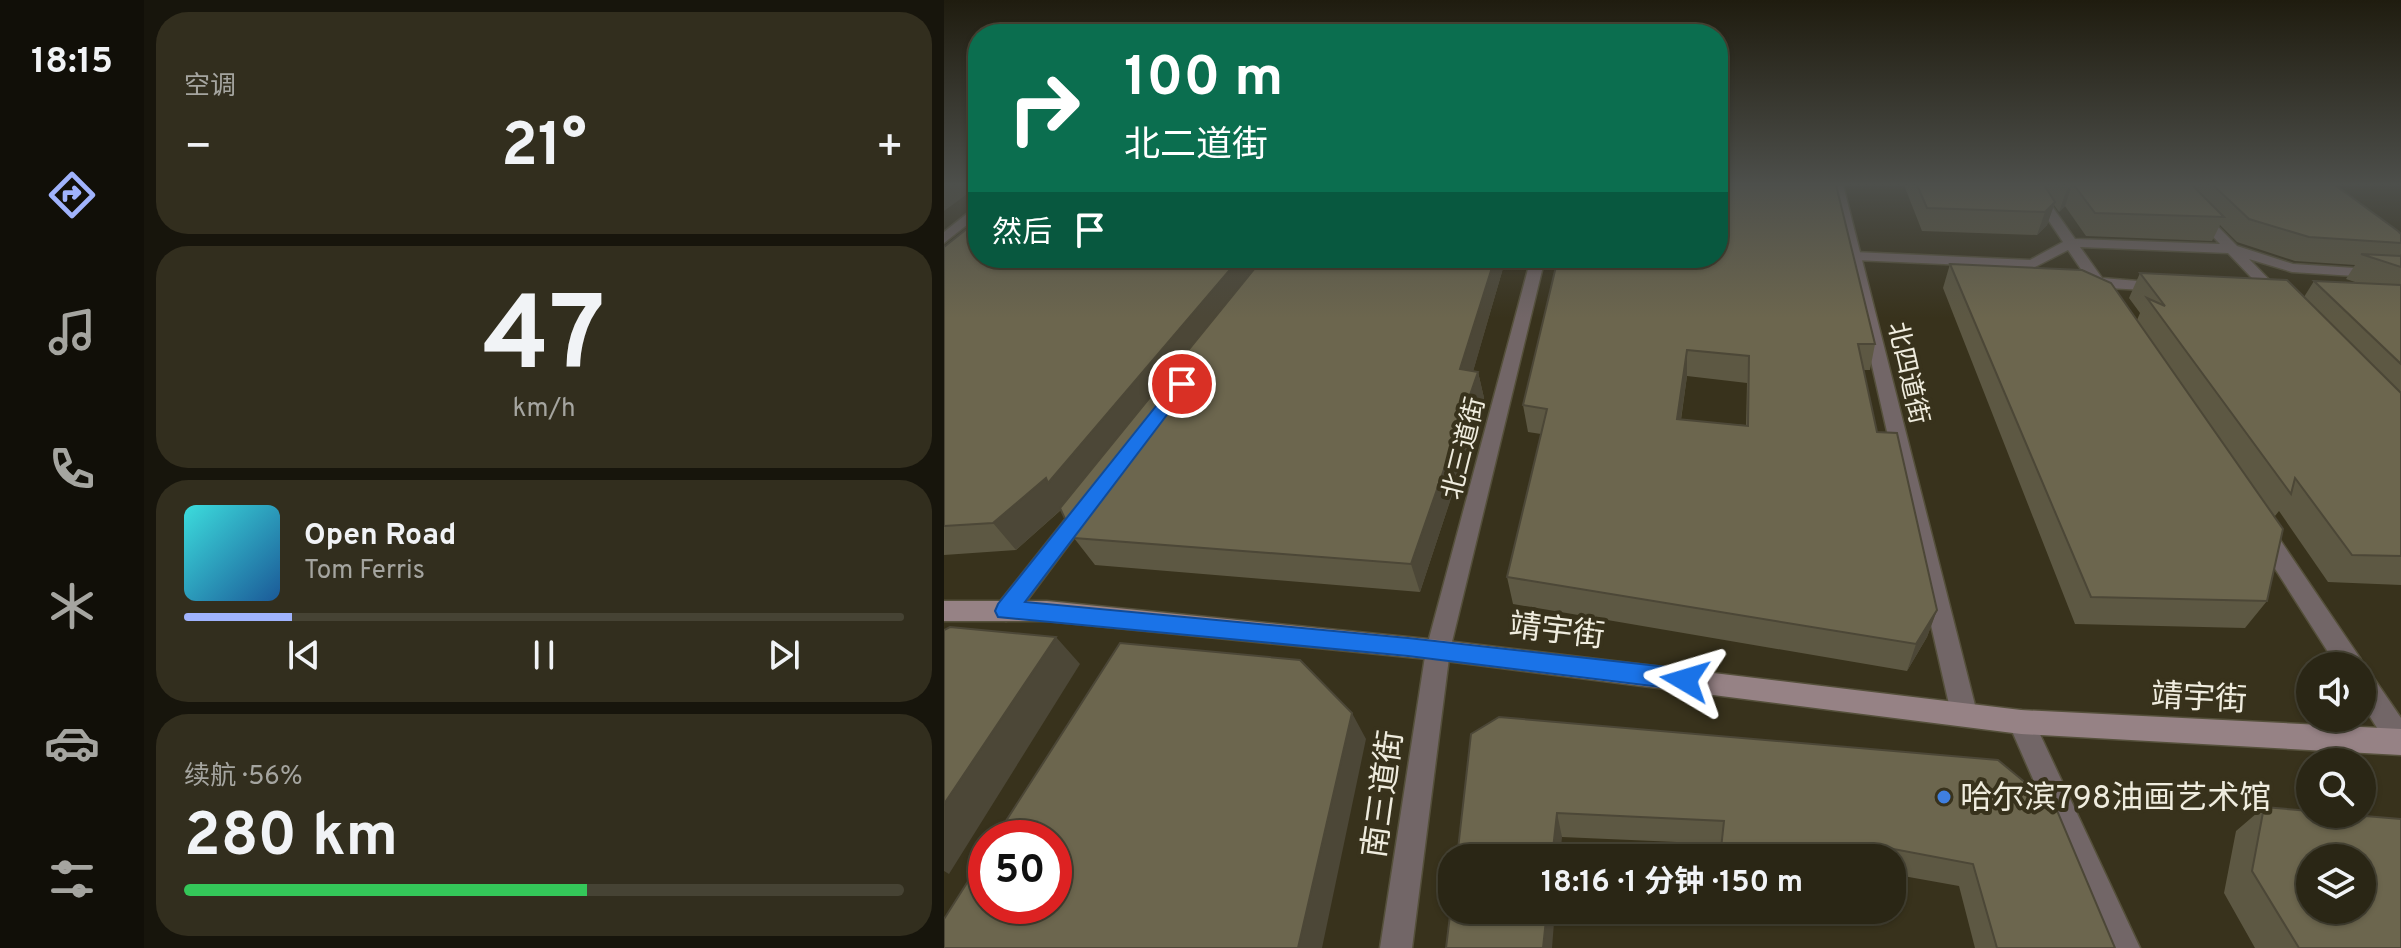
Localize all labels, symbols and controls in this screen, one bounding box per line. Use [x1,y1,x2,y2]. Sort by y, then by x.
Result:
text: 18:15 [31,40,113,86]
text: 100 m [1124,45,1283,115]
icon: right [992,56,1096,160]
text: 空调 [184,71,236,104]
text: 21° [501,111,587,187]
text: − [184,121,212,177]
text: + [876,121,904,177]
text: 北二道街 [1124,124,1268,170]
icon: directions [44,167,100,223]
icon: arrive [1068,208,1112,252]
text: 然后 [992,216,1052,253]
text: 47 [483,275,605,407]
icon: music [44,304,100,360]
street label: 北四道街 [1879,319,1934,428]
pin [1148,350,1216,418]
icon: arrive [1160,362,1204,406]
text: km/h [512,393,576,426]
street label: 北三道街 [1437,394,1494,503]
icon: phone [44,441,100,497]
text: Open Road [304,518,456,555]
text: Tom Ferris [304,555,425,588]
icon: climate [44,578,100,634]
street label: 靖宇街 [1507,607,1607,659]
icon: previous [282,633,326,677]
icon: pause [522,633,566,677]
icon: next [762,633,806,677]
position arrow [1643,638,1727,722]
map controls [2296,652,2376,924]
button: sound [2296,652,2376,732]
street label: 靖宇街 [2150,678,2248,722]
icon: car [44,715,100,771]
street label: 南三道街 [1356,728,1414,861]
button: search [2296,748,2376,828]
text: 续航 · 56% [184,761,303,794]
place label: 哈尔滨798油画艺术馆 [1960,780,2271,820]
marker: 哈尔滨798油画艺术馆 [1935,788,1953,806]
text: 280 km [184,801,398,877]
speed limit sign: 50 [968,820,1072,924]
button: layers [2296,844,2376,924]
icon: filters [44,851,100,907]
text: 18:16 · 1 分钟 · 150 m [1541,865,1803,902]

